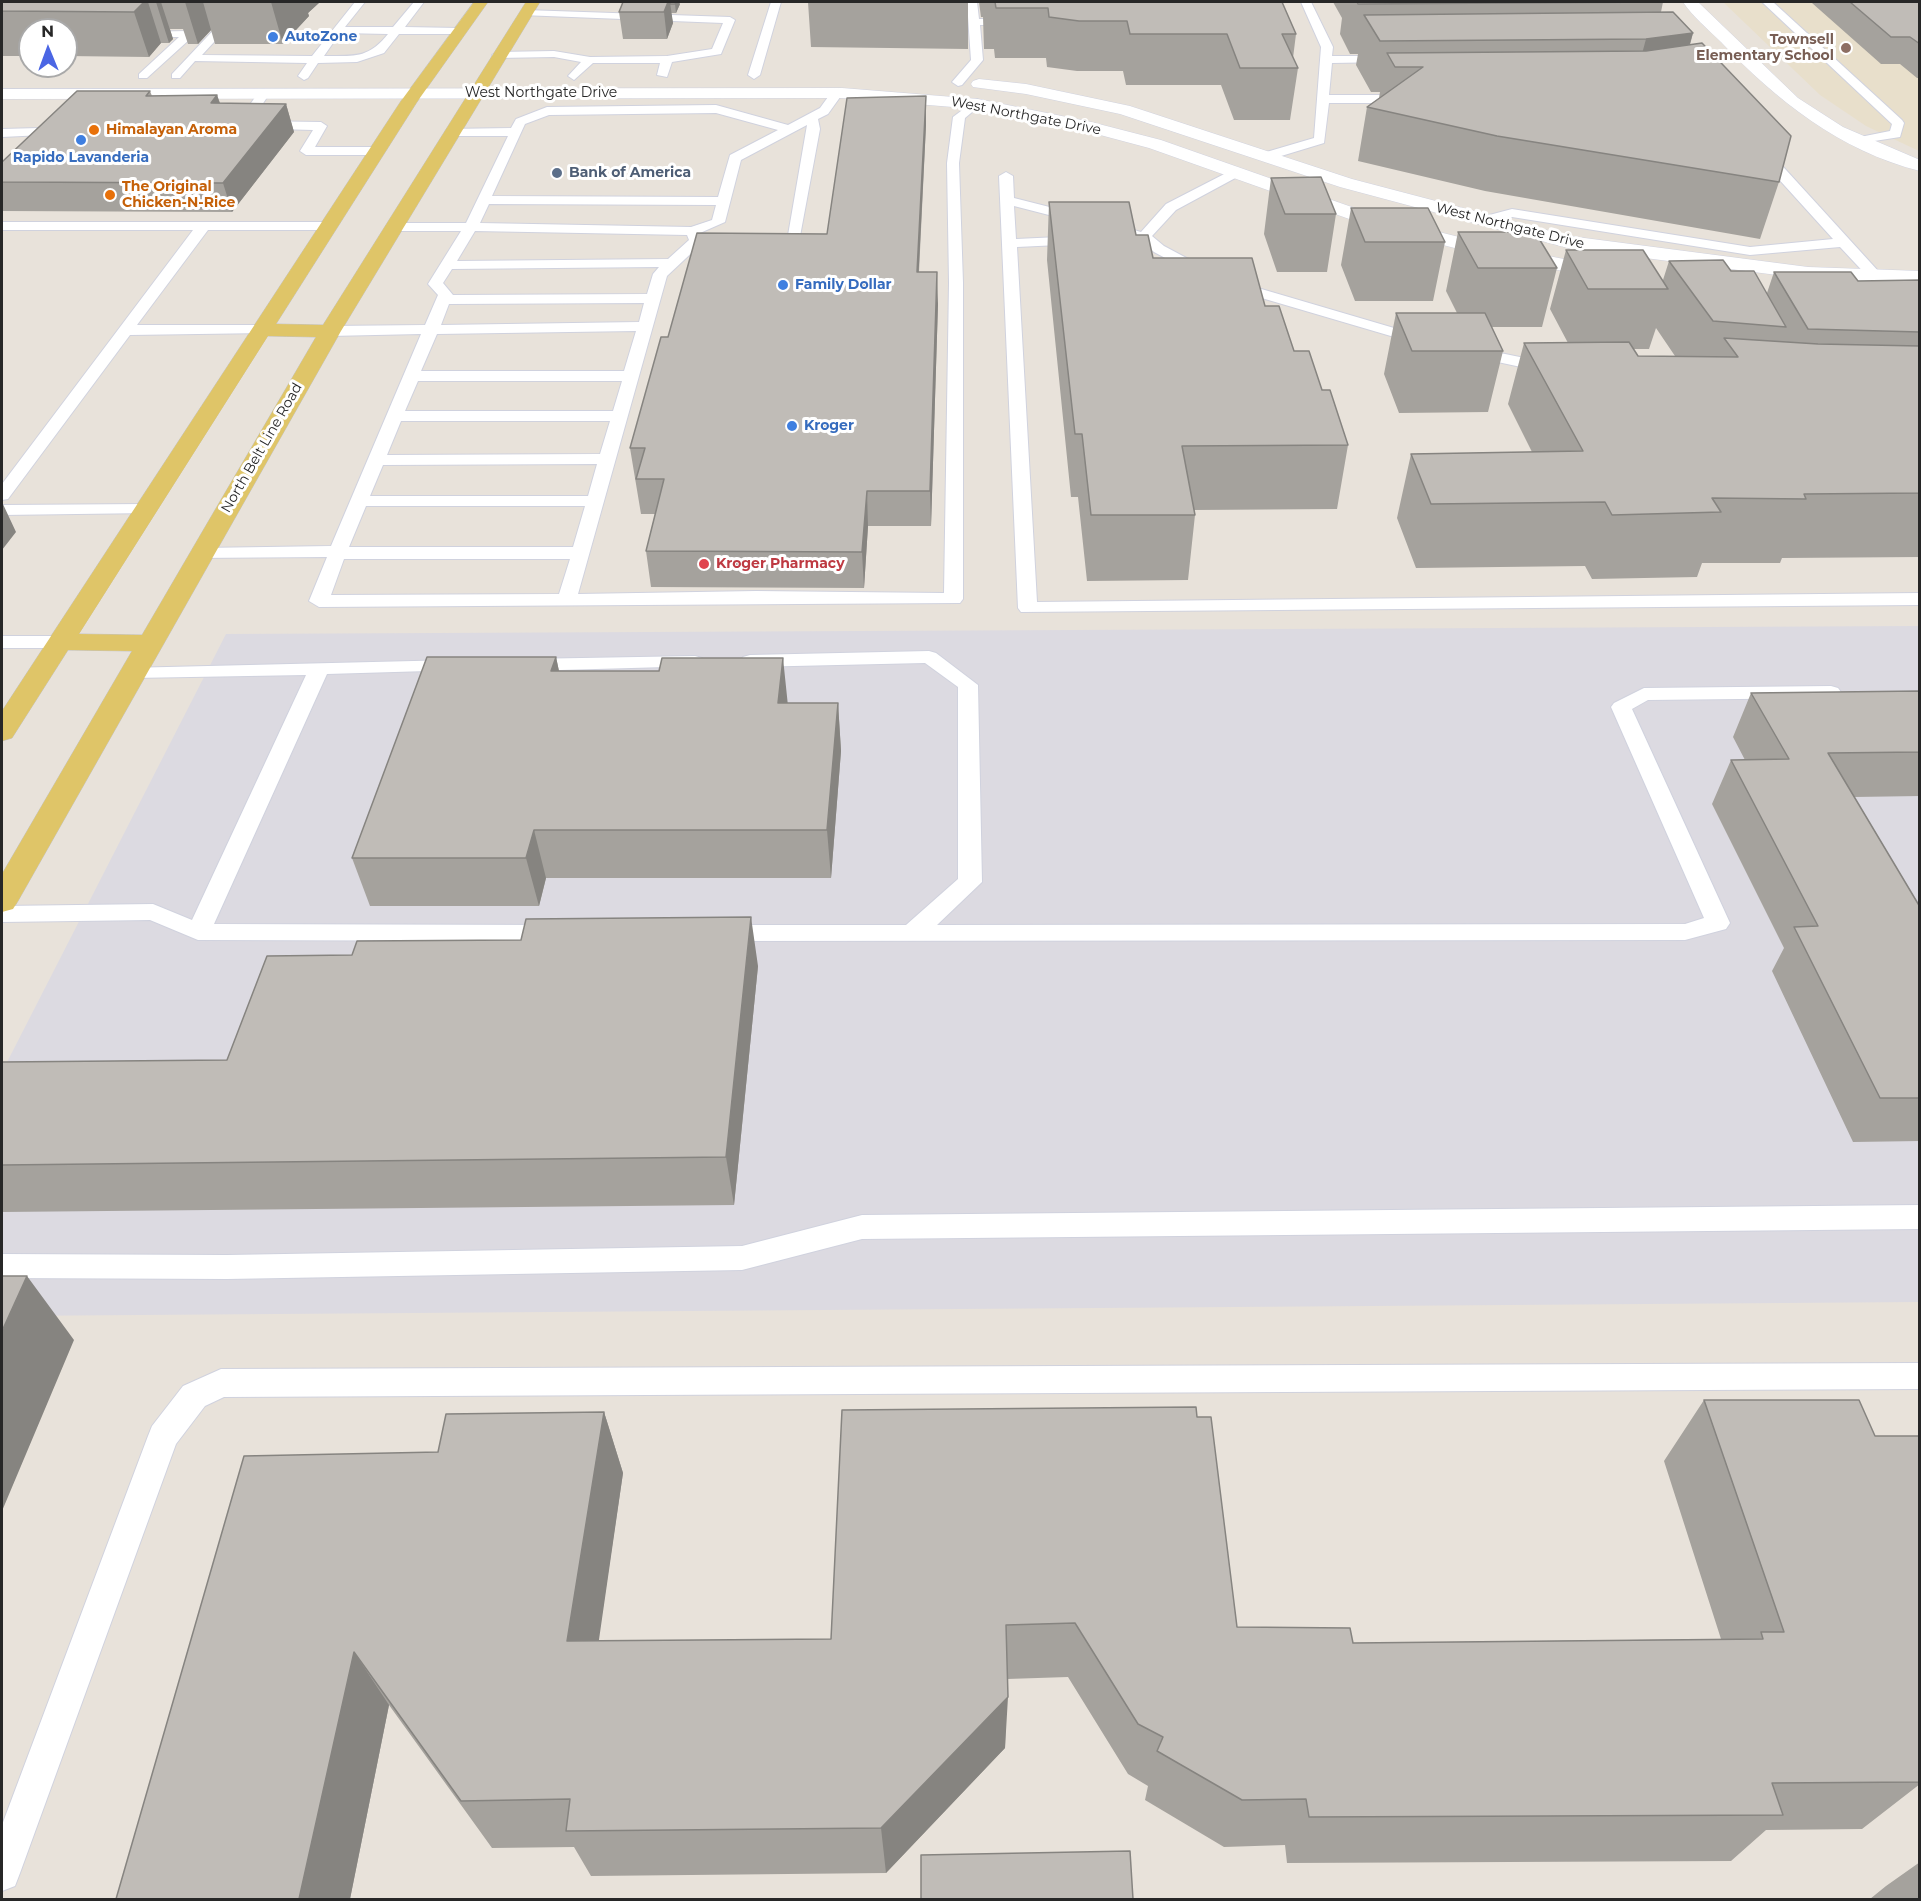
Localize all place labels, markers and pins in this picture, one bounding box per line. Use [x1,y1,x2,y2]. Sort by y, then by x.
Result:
place label: AutoZone [285,29,357,45]
marker: AutoZone [266,30,280,44]
place label: Townsell Elementary School [1696,32,1834,64]
marker: Townsell Elementary School [1839,41,1853,55]
place label: Himalayan Aroma [106,122,237,138]
marker: Himalayan Aroma [87,123,101,137]
marker: Rapido Lavanderia [74,133,88,147]
place label: Rapido Lavanderia [13,150,149,166]
place label: Bank of America [569,165,691,181]
marker: Bank of America [550,166,564,180]
place label: The Original Chicken-N-Rice [122,179,235,212]
marker: The Original Chicken-N-Rice [103,188,117,202]
place label: Family Dollar [795,277,892,293]
marker: Family Dollar [776,278,790,292]
place label: Kroger [804,418,854,434]
marker: Kroger [785,419,799,433]
place label: Kroger Pharmacy [716,556,845,572]
marker: Kroger Pharmacy [697,557,711,571]

